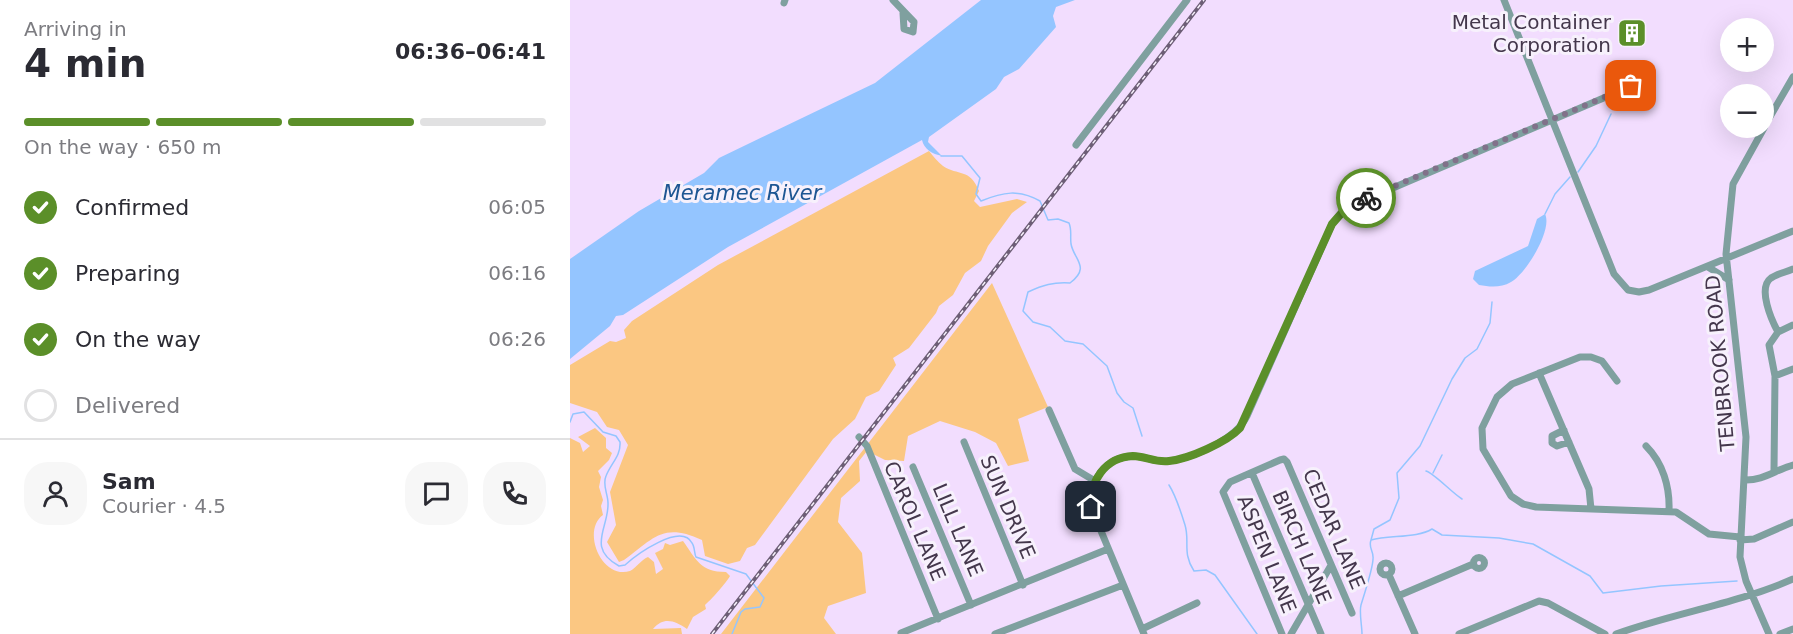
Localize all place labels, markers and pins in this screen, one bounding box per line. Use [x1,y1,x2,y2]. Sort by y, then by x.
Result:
place label: Metal Container Corporation [1452,10,1612,57]
building icon: Metal Container Corporation [1616,17,1648,49]
pin [1605,60,1656,111]
pin [1065,481,1116,532]

